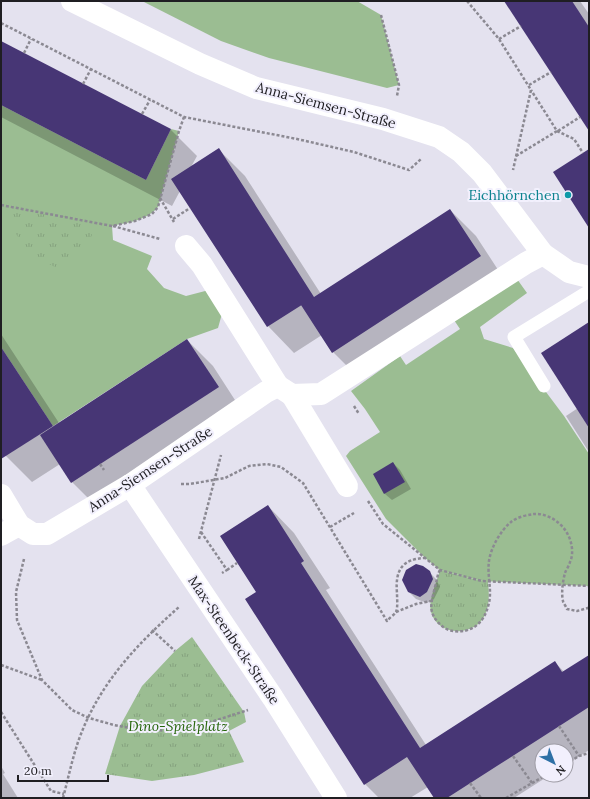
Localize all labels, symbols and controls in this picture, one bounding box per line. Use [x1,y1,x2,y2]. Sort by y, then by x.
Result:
street label: Anna-Siemsen-Straße [253,77,398,132]
place label: Eichhörnchen [468,186,560,204]
marker: Eichhörnchen [563,190,573,200]
street label: Anna-Siemsen-Straße [84,422,216,516]
street label: Max-Steenbeck-Straße [184,572,284,708]
park label: Dino-Spielplatz [128,717,228,735]
north arrow [534,743,574,783]
scale bar [18,757,108,783]
text: N [552,762,569,779]
text: 20 m [24,763,52,778]

